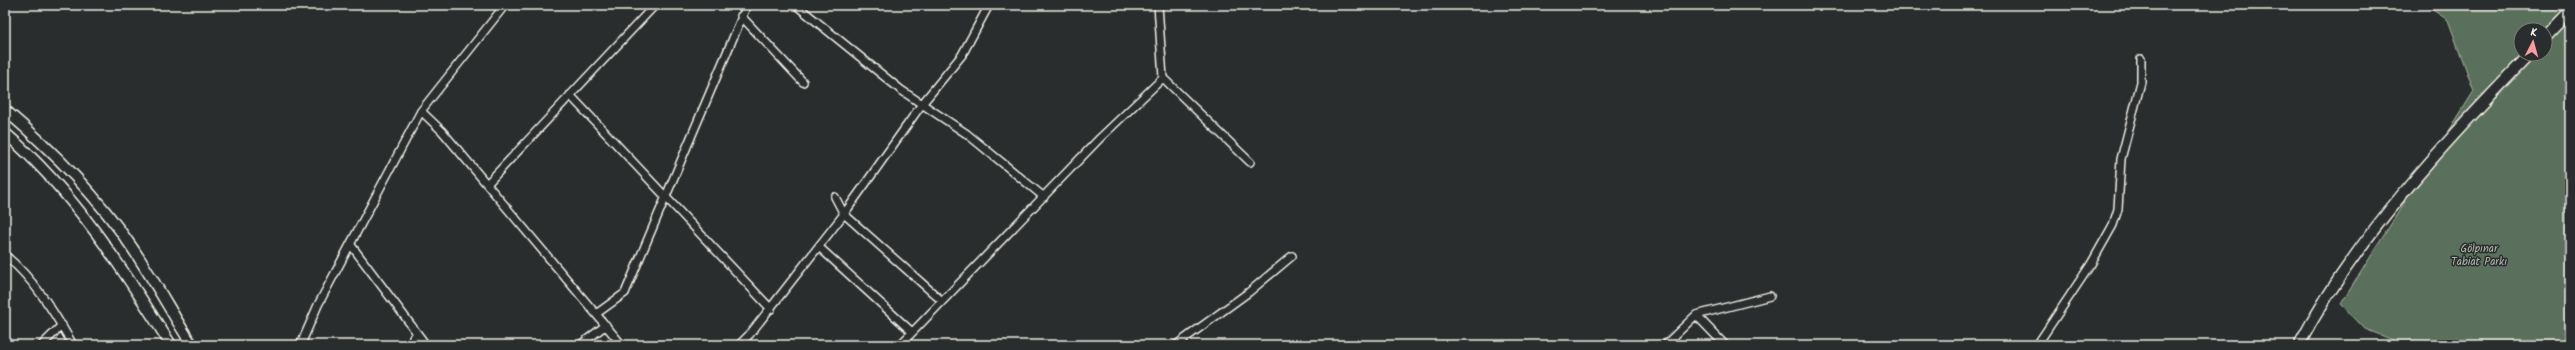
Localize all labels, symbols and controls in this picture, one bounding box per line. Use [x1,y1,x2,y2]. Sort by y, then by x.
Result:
north arrow [2513,22,2553,62]
text: K [2530,24,2539,42]
park label: Gölpınar Tabiat Parkı [2451,240,2507,271]

